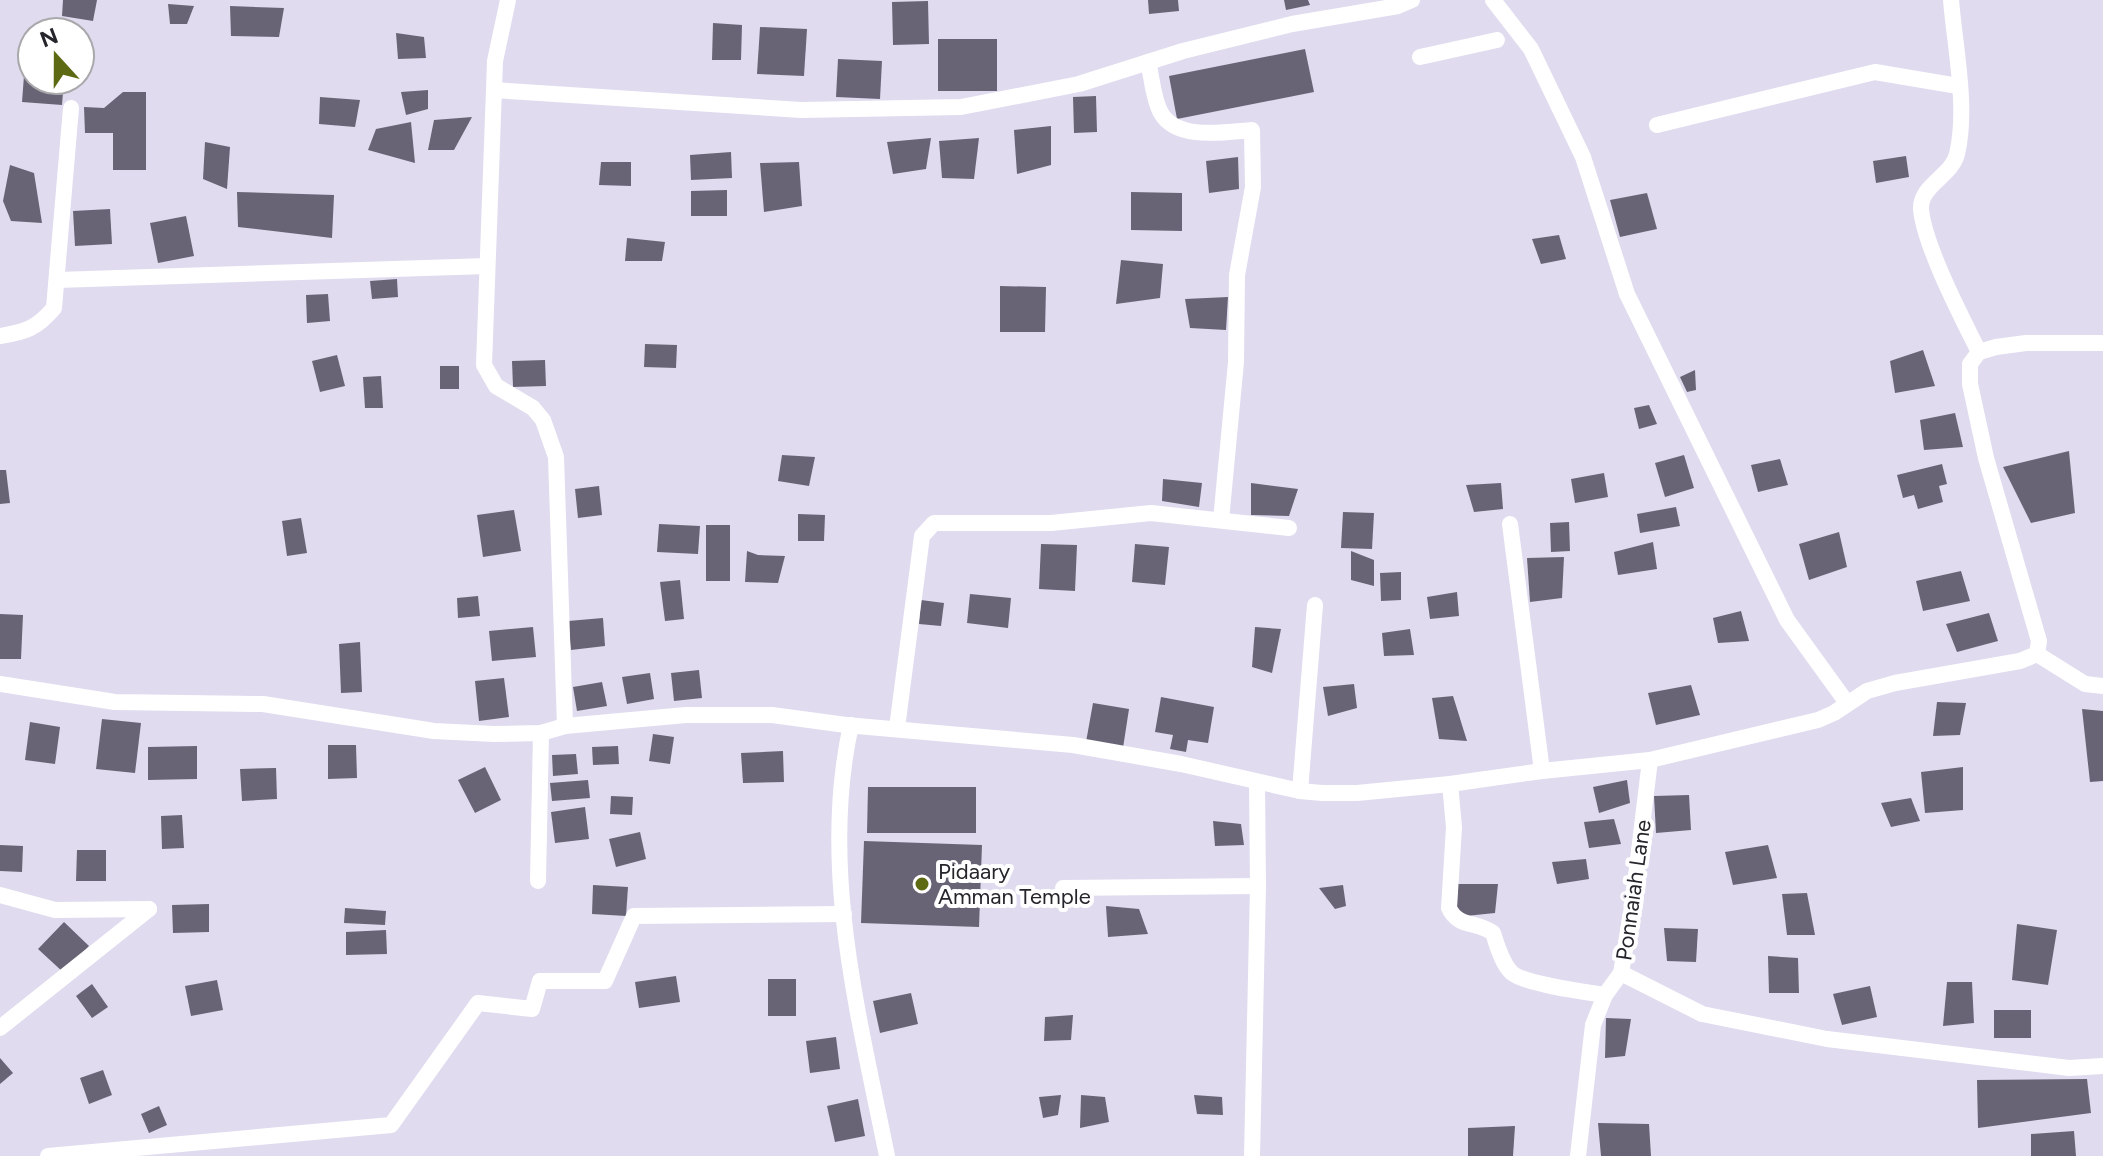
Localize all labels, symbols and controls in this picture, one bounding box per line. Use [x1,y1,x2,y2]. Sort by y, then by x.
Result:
north arrow [16,16,96,96]
text: N [36,22,62,53]
street label: Ponnaiah Lane [1610,818,1657,962]
place label: Pidaary Amman Temple [938,858,1091,910]
marker: Pidaary Amman Temple [913,875,931,893]

